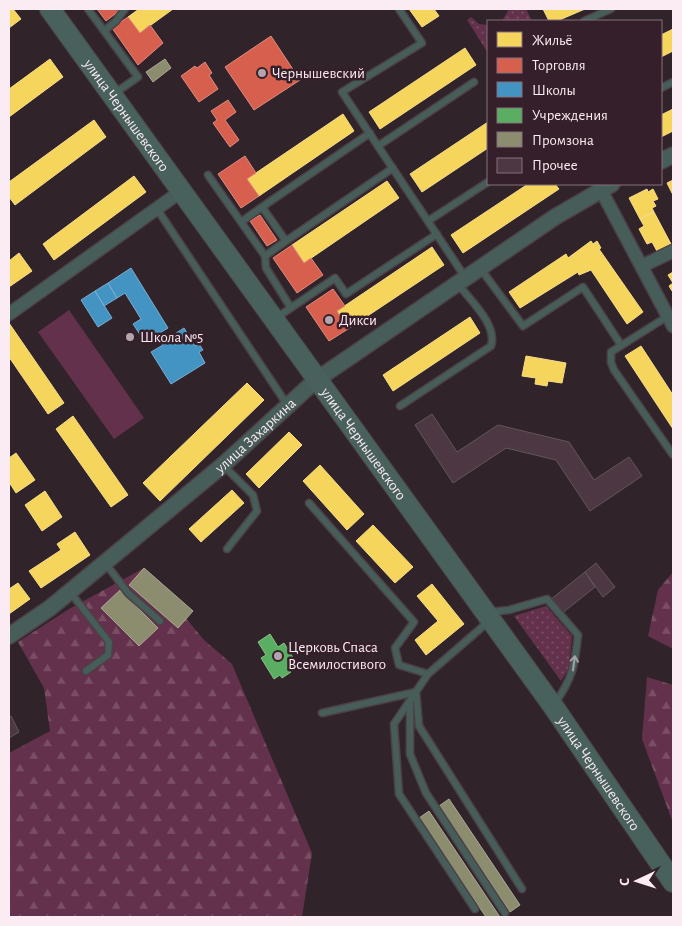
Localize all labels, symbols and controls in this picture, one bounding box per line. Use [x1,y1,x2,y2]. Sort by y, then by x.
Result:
legend [487,20,662,185]
text: Жильё [532,33,572,48]
street label: улица Чернышевского [80,56,172,174]
text: Торговля [532,58,586,73]
place label: Чернышевский [272,66,365,81]
marker: Чернышевский [256,67,268,79]
text: Школы [532,83,576,98]
text: Учреждения [532,108,608,123]
text: Промзона [532,133,594,148]
text: Прочее [532,158,578,173]
place label: Дикси [339,313,377,328]
marker: Дикси [323,314,335,326]
place label: Школа №5 [140,330,203,345]
marker: Школа №5 [124,331,136,343]
street label: улица Чернышевского [317,384,409,503]
street label: улица Захаркина [212,395,299,477]
place label: Церковь Спаса Всемилостивого [288,640,386,672]
marker: Церковь Спаса Всемилостивого [272,650,284,662]
one-way arrow [570,655,580,671]
street label: улица Чернышевского [554,713,643,833]
north arrow [612,856,662,906]
text: С [618,877,632,886]

